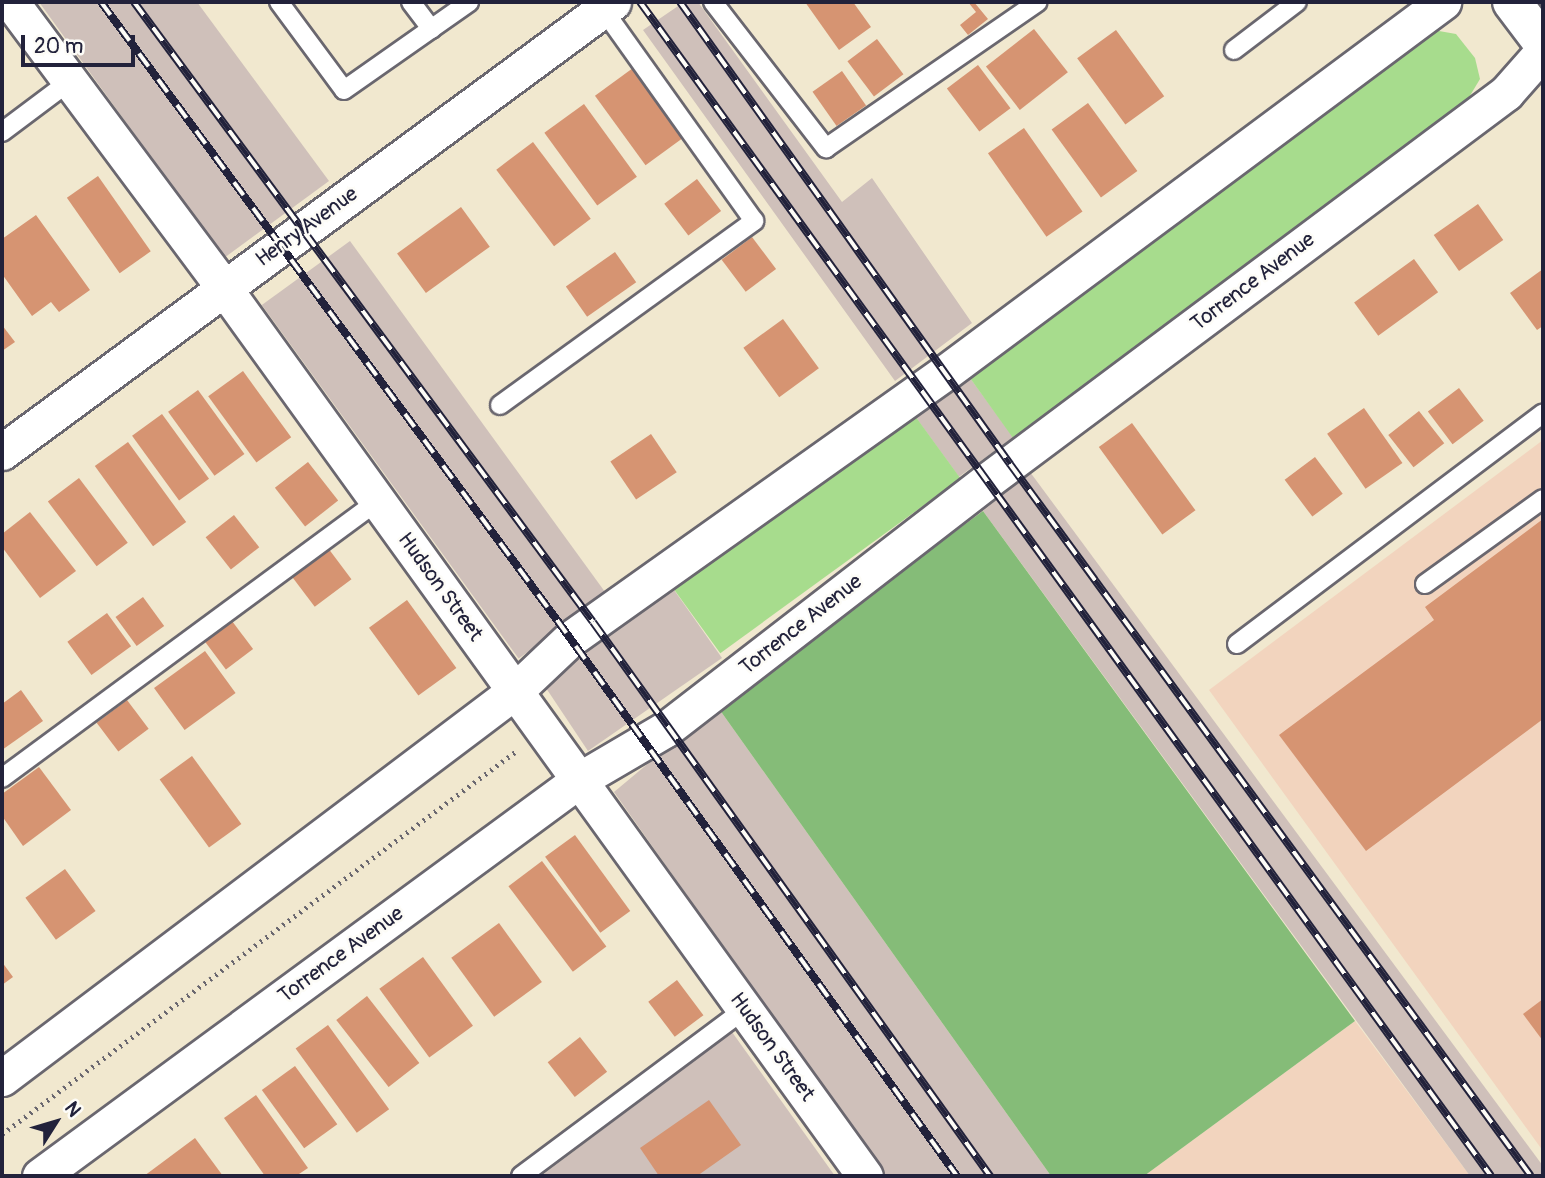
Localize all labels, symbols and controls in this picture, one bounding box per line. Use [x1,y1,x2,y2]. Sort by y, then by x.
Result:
scale bar [24,21,138,65]
text: 20 m [34,33,83,60]
street label: Henry Avenue [251,182,363,272]
street label: Torrence Avenue [1186,227,1320,337]
street label: Hudson Street [392,528,488,646]
street label: Torrence Avenue [735,569,867,681]
street label: Torrence Avenue [274,901,408,1009]
street label: Hudson Street [724,988,820,1106]
north arrow [21,1087,91,1157]
text: N [59,1097,86,1122]

